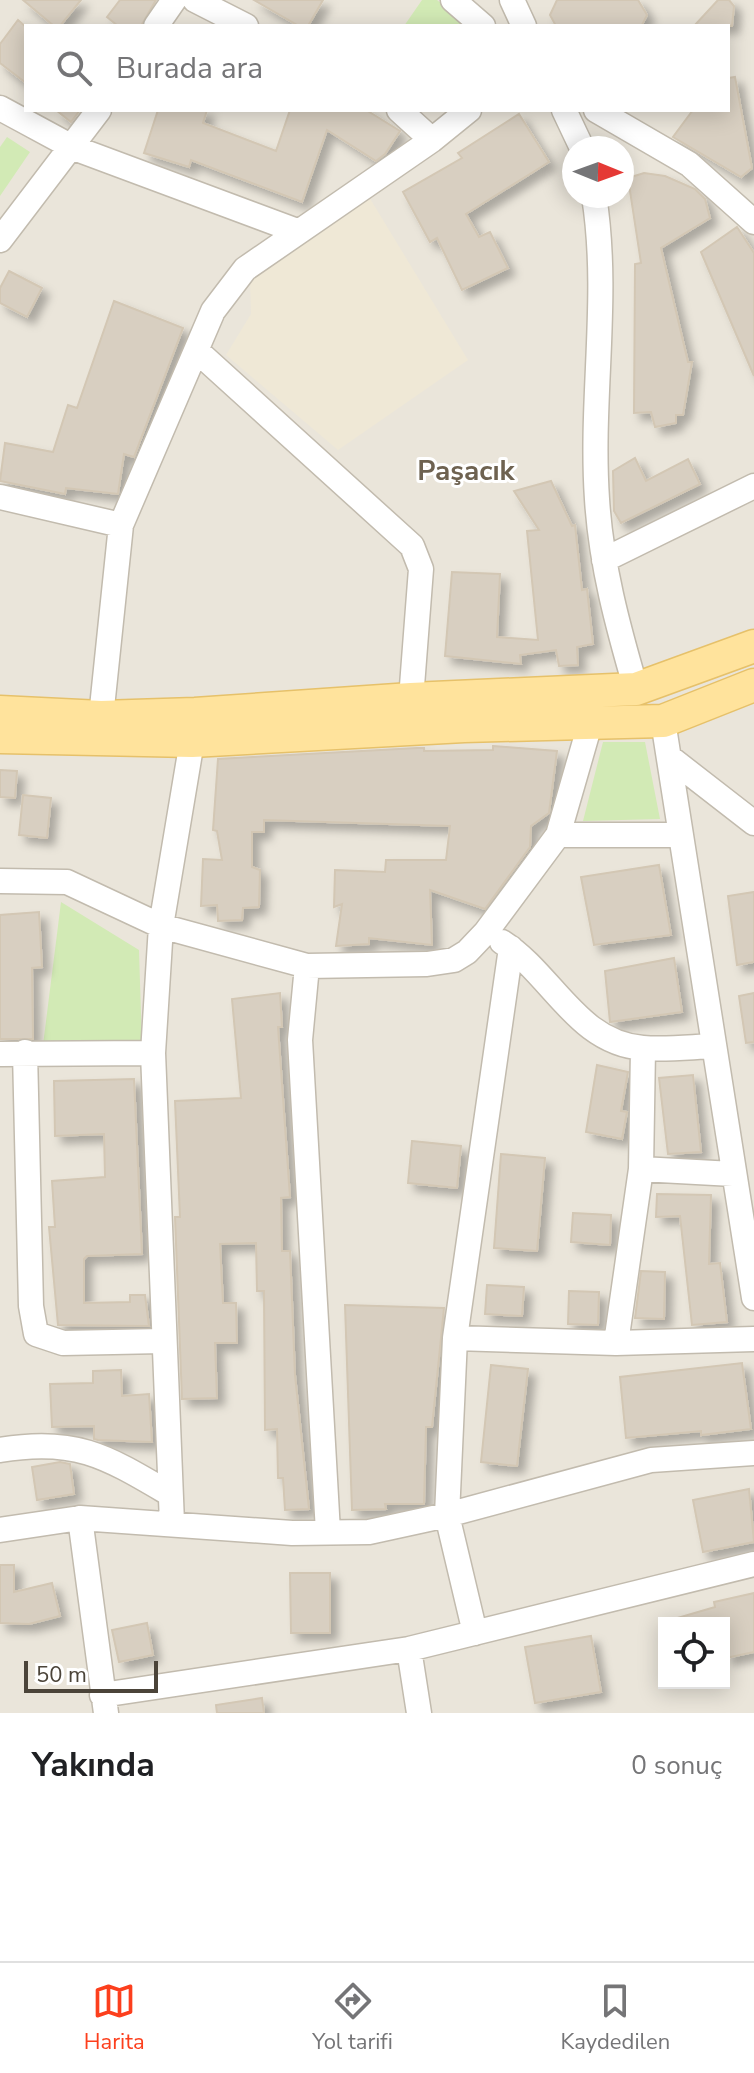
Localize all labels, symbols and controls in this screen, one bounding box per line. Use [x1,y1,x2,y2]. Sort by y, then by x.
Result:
search box [24,24,730,112]
icon: search [52,46,96,90]
text: Burada ara [116,48,263,89]
north arrow [562,136,634,208]
district label: Paşacık [417,452,516,490]
map controls [658,1617,730,1689]
button: locate [658,1617,730,1689]
scale bar [24,1657,158,1693]
text: 50 m [36,1660,87,1690]
text: Yakında [32,1742,155,1788]
text: 0 sonuç [631,1748,722,1783]
tab: Harita [84,1979,145,2057]
tab: Yol tarifi [312,1979,393,2057]
tab: Kaydedilen [560,1979,670,2057]

